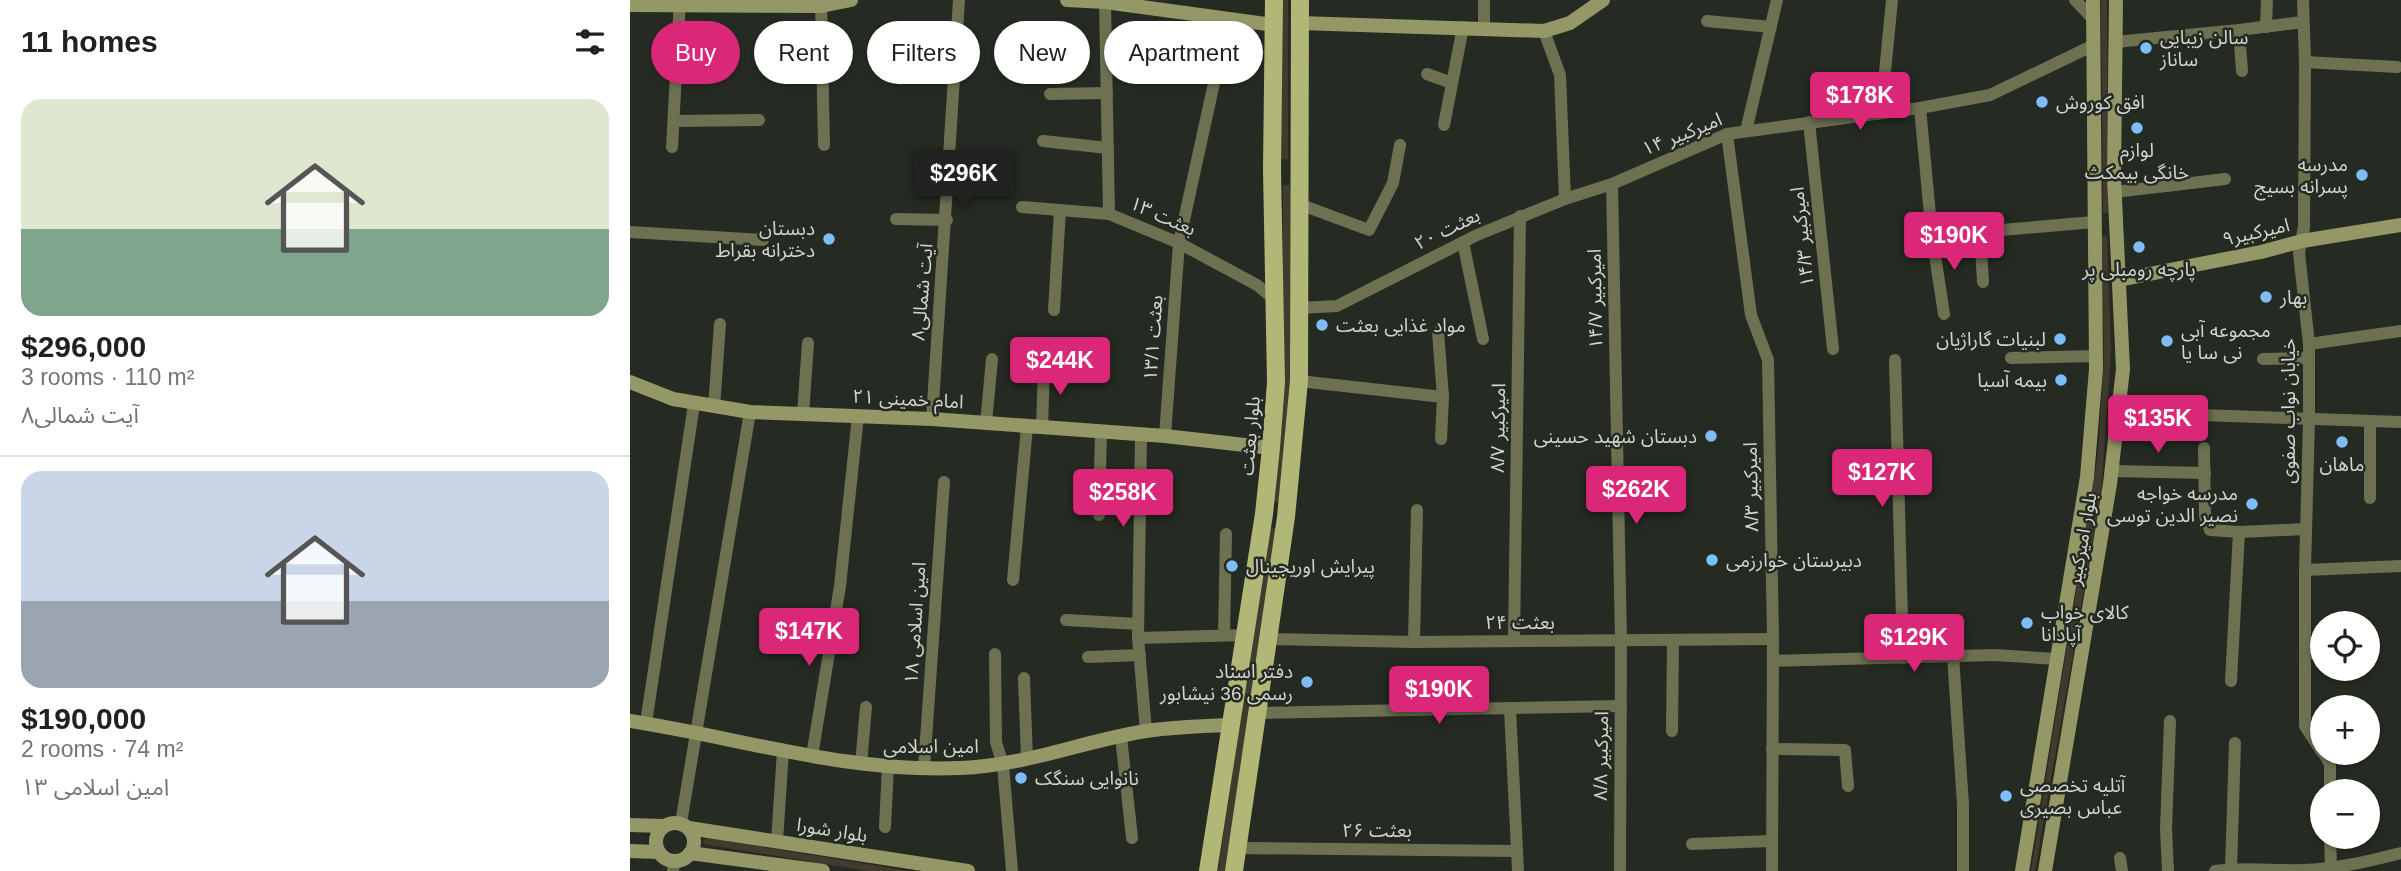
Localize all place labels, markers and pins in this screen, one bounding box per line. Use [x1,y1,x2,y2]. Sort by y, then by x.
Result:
place label: سالن زیبایی ساناز [2159,27,2248,71]
marker: سالن زیبایی ساناز [2138,40,2154,56]
pin: $178K [1811,72,1909,132]
place label: افق کوروش [2056,92,2145,114]
marker: افق کوروش [2034,94,2050,110]
marker: لوازم خانگی بیمکث [2129,120,2145,136]
place label: لوازم خانگی بیمکث [2085,140,2189,184]
pin: $296K [915,150,1013,210]
place label: مدرسه پسرانه بسیج [2254,154,2348,201]
marker: مدرسه پسرانه بسیج [2354,167,2370,183]
pin: $190K [1905,212,2003,272]
place label: دبستان دخترانه بقراط [715,218,815,262]
marker: دبستان دخترانه بقراط [821,231,837,247]
marker: پارچه رومبلی پر [2131,239,2147,255]
place label: پارچه رومبلی پر [2081,259,2196,282]
place label: بهار [2279,287,2307,309]
marker: بهار [2258,289,2274,305]
place label: مواد غذایی بعثت [1336,315,1466,337]
marker: مواد غذایی بعثت [1314,317,1330,333]
place label: مجموعه آبی نی سا یا [2181,320,2271,364]
place label: لبنیات گاراژیان [1936,329,2046,351]
marker: لبنیات گاراژیان [2052,331,2068,347]
marker: مجموعه آبی نی سا یا [2159,333,2175,349]
pin: $244K [1011,338,1109,397]
place label: بیمه آسیا [1977,370,2047,391]
marker: بیمه آسیا [2053,372,2069,388]
pin: $135K [2109,396,2207,455]
place label: دبستان شهید حسینی [1534,426,1697,448]
marker: دبستان شهید حسینی [1703,428,1719,444]
marker: ماهان [2334,434,2350,450]
pin: $127K [1833,449,1931,509]
place label: ماهان [2320,454,2364,475]
pin: $262K [1587,466,1685,526]
pin: $258K [1074,470,1172,529]
place label: مدرسه خواجه نصیر الدین توسی [2107,483,2238,527]
marker: مدرسه خواجه نصیر الدین توسی [2244,496,2260,512]
place label: دبیرستان خوارزمی [1726,550,1862,572]
marker: دبیرستان خوارزمی [1704,552,1720,568]
place label: پیرایش اوریجینال [1246,556,1375,579]
marker: پیرایش اوریجینال [1224,558,1240,574]
place label: کالای خواب آپادانا [2041,602,2130,647]
pin: $147K [760,608,858,668]
pin: $129K [1865,614,1963,674]
marker: کالای خواب آپادانا [2019,615,2035,631]
place label: دفتر اسناد رسمی 36 نیشابور [1159,661,1293,705]
pin: $190K [1390,666,1488,726]
marker: دفتر اسناد رسمی 36 نیشابور [1299,674,1315,690]
place label: نانوایی سنگک [1035,768,1139,790]
marker: نانوایی سنگک [1013,770,1029,786]
place label: آتلیه تخصصی عباس بصیری [2020,775,2127,819]
marker: آتلیه تخصصی عباس بصیری [1998,788,2014,804]

